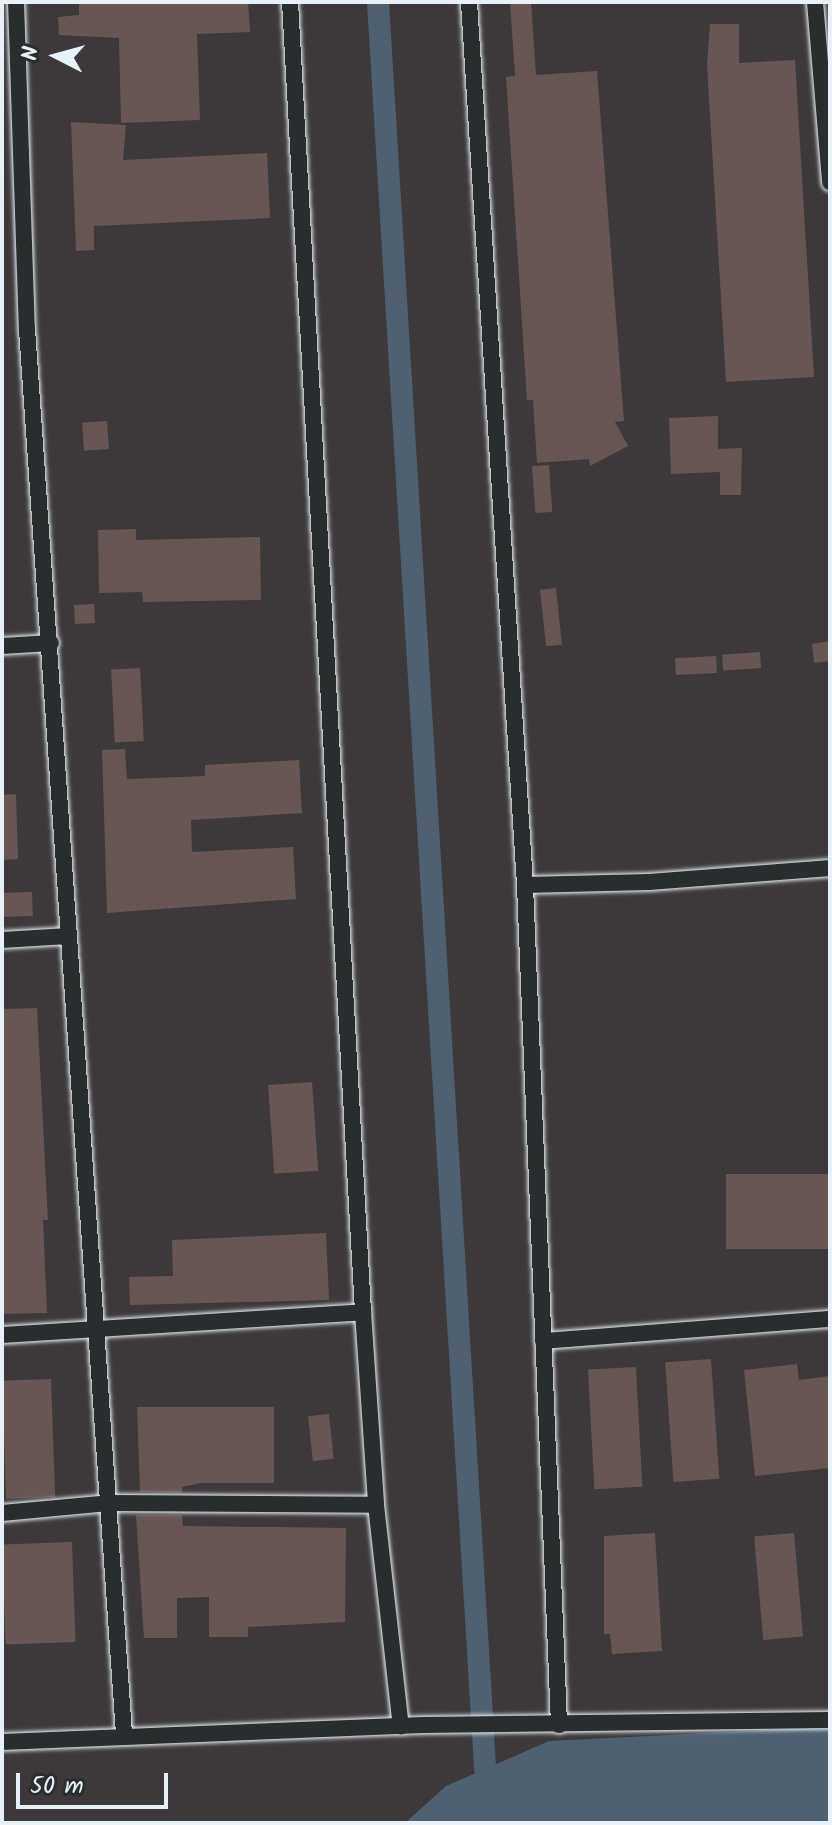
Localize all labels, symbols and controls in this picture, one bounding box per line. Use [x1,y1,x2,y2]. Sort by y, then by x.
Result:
north arrow [16,16,96,96]
text: N [14,45,50,62]
scale bar [20,1757,172,1807]
text: 50 m [30,1767,84,1806]

